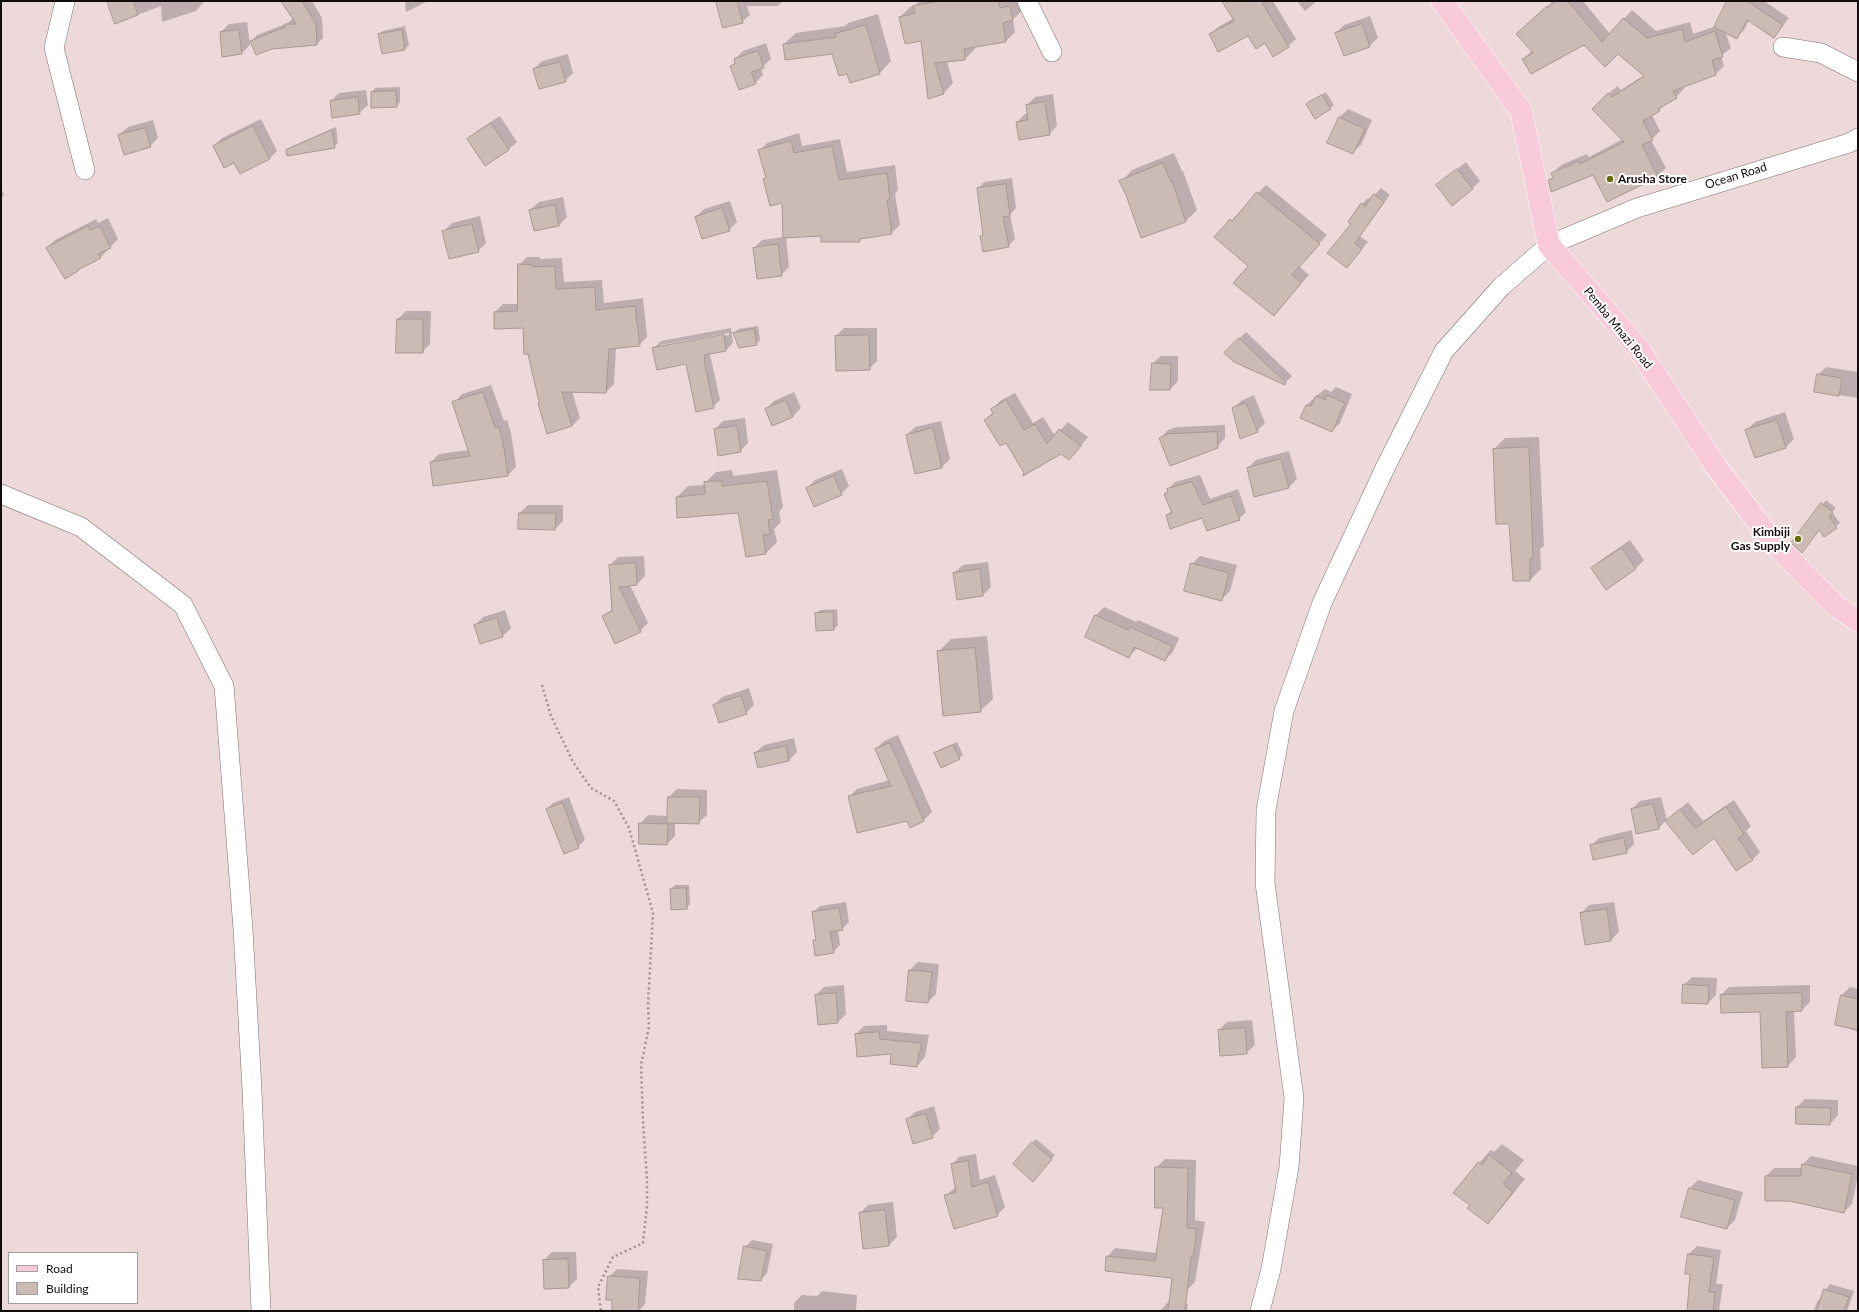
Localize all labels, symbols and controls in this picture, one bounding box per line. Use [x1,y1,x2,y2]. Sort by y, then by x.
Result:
street label: Ocean Road [1703,160,1769,192]
place label: Arusha Store [1618,172,1687,186]
marker: Arusha Store [1605,174,1615,184]
street label: Pemba Mnazi Road [1581,284,1655,372]
place label: Kimbiji Gas Supply [1731,525,1790,553]
marker: Kimbiji Gas Supply [1793,534,1803,544]
legend [8,1252,138,1304]
text: Road [46,1261,73,1276]
text: Building [46,1281,89,1296]

